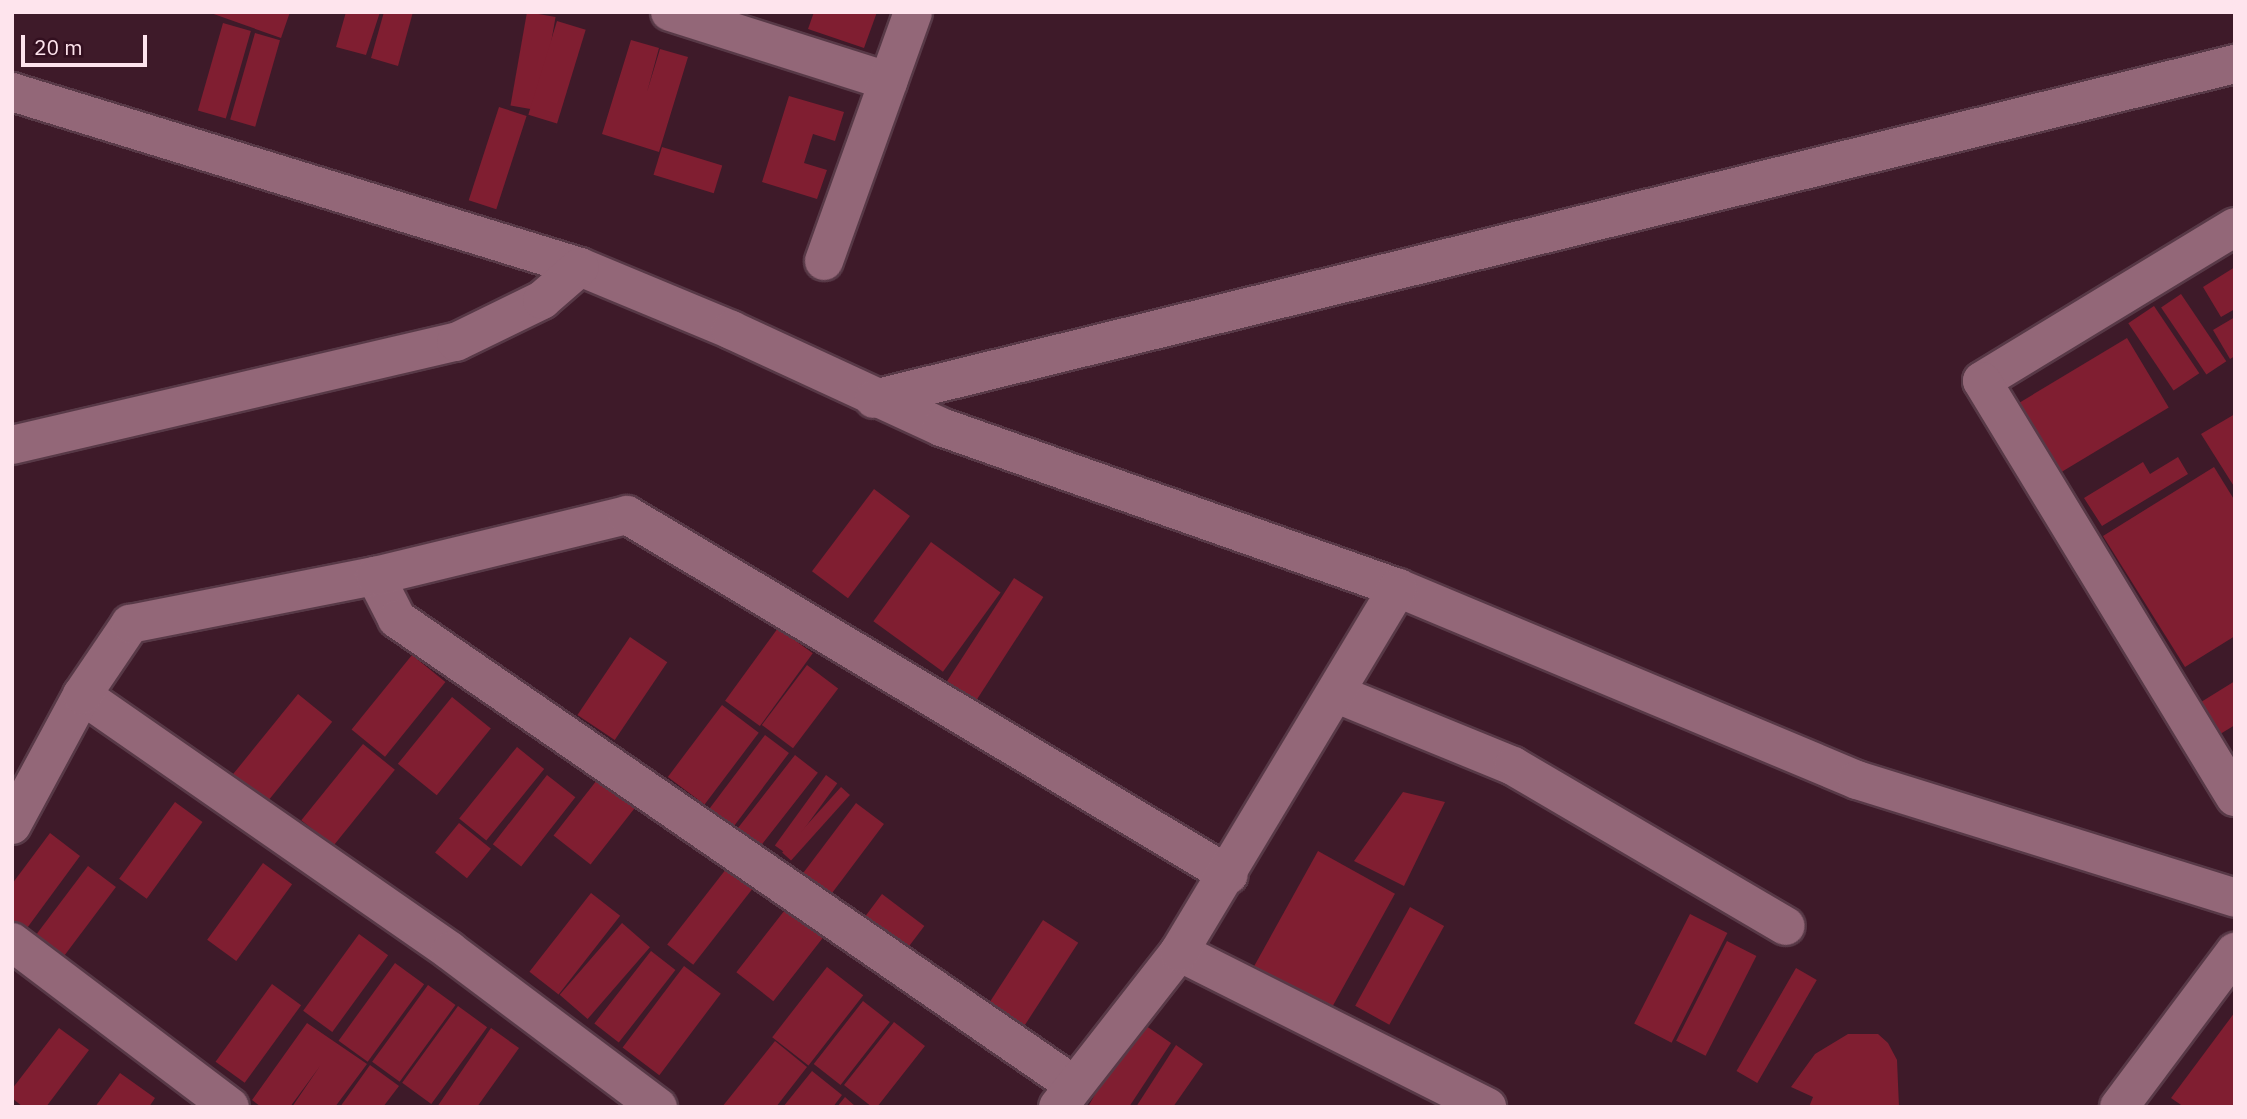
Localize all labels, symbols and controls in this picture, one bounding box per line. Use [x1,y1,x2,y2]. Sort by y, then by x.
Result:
scale bar [24,21,150,65]
text: 20 m [34,33,83,61]

